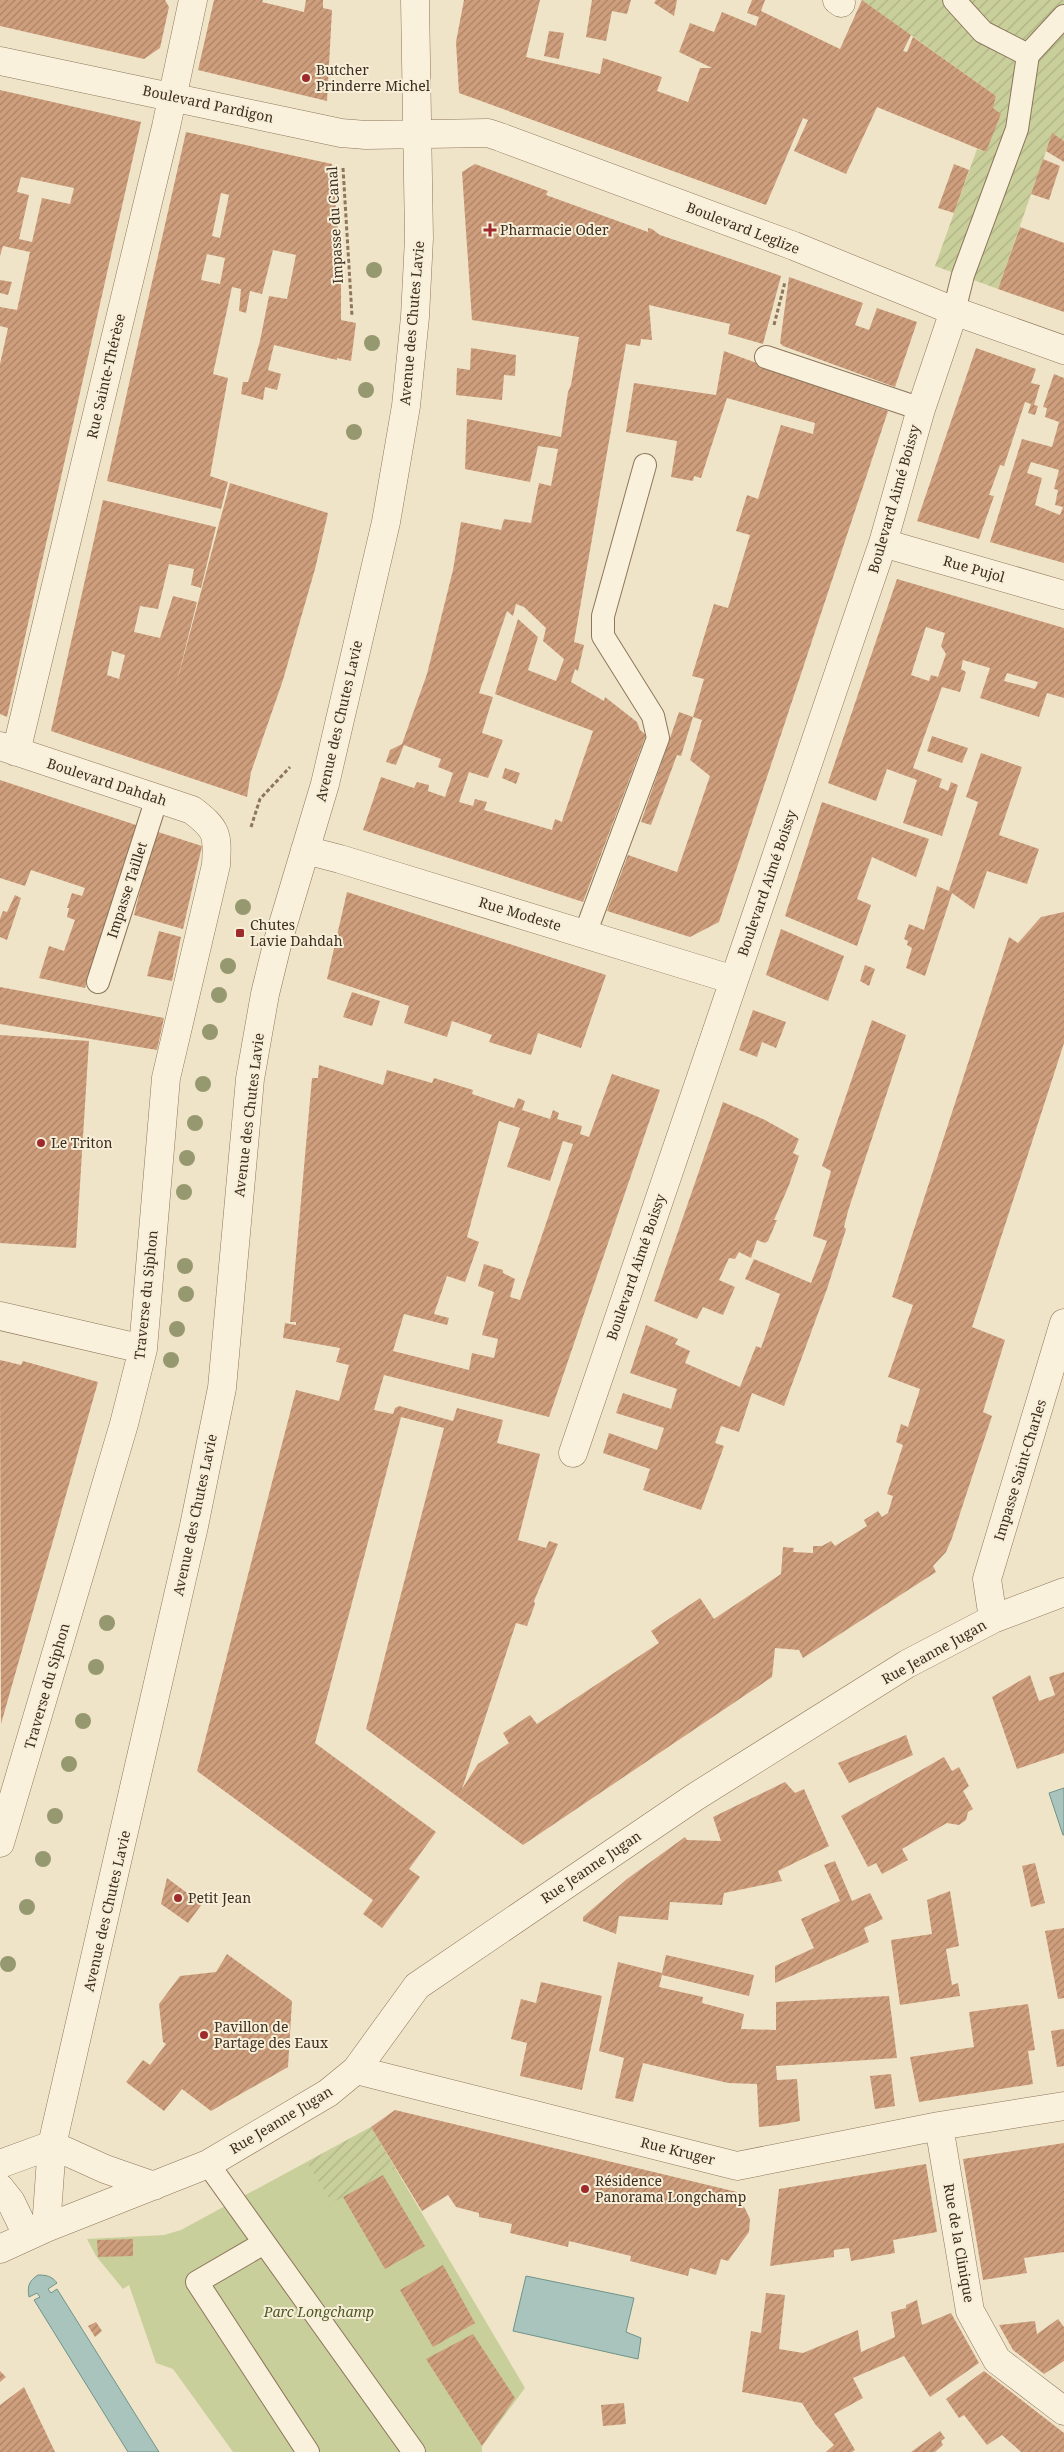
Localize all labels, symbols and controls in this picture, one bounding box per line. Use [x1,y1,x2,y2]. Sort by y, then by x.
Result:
place label: Butcher Prinderre Michel [316,60,431,95]
marker: Butcher Prinderre Michel [300,72,312,84]
street label: Boulevard Pardigon [141,80,275,127]
street label: Impasse du Canal [322,165,347,284]
street label: Boulevard Leglize [684,197,803,258]
place label: Pharmacie Oder [500,220,609,239]
marker: Pharmacie Oder [484,224,496,236]
street label: Avenue des Chutes Lavie [395,240,428,406]
street label: Rue Sainte-Thérèse [82,311,129,440]
street label: Boulevard Aimé Boissy [863,422,924,575]
street label: Rue Pujol [941,551,1008,587]
street label: Avenue des Chutes Lavie [311,638,366,803]
street label: Boulevard Dahdah [45,753,170,810]
street label: Boulevard Aimé Boissy [733,807,801,959]
street label: Impasse Taillet [102,839,151,940]
street label: Rue Modeste [477,892,564,935]
place label: Chutes Lavie Dahdah [250,915,343,950]
marker: Chutes Lavie Dahdah [234,927,246,939]
street label: Avenue des Chutes Lavie [229,1032,268,1198]
place label: Le Triton [51,1133,113,1152]
marker: Le Triton [35,1137,47,1149]
street label: Boulevard Aimé Boissy [602,1191,670,1343]
street label: Traverse du Siphon [129,1229,162,1361]
street label: Impasse Saint-Charles [989,1397,1050,1543]
street label: Avenue des Chutes Lavie [168,1432,221,1598]
street label: Rue Jeanne Jugan [878,1615,990,1688]
street label: Traverse du Siphon [19,1621,74,1751]
street label: Rue Jeanne Jugan [537,1826,645,1907]
street label: Avenue des Chutes Lavie [79,1828,134,1993]
place label: Petit Jean [188,1888,251,1907]
marker: Petit Jean [172,1892,184,1904]
place label: Pavillon de Partage des Eaux [214,2017,329,2052]
marker: Pavillon de Partage des Eaux [198,2029,210,2041]
street label: Rue Jeanne Jugan [226,2081,336,2158]
street label: Rue Kruger [639,2132,718,2169]
place label: Résidence Panorama Longchamp [595,2171,746,2206]
street label: Rue de la Clinique [940,2182,979,2304]
marker: Résidence Panorama Longchamp [579,2183,591,2195]
park label: Parc Longchamp [263,2302,374,2321]

